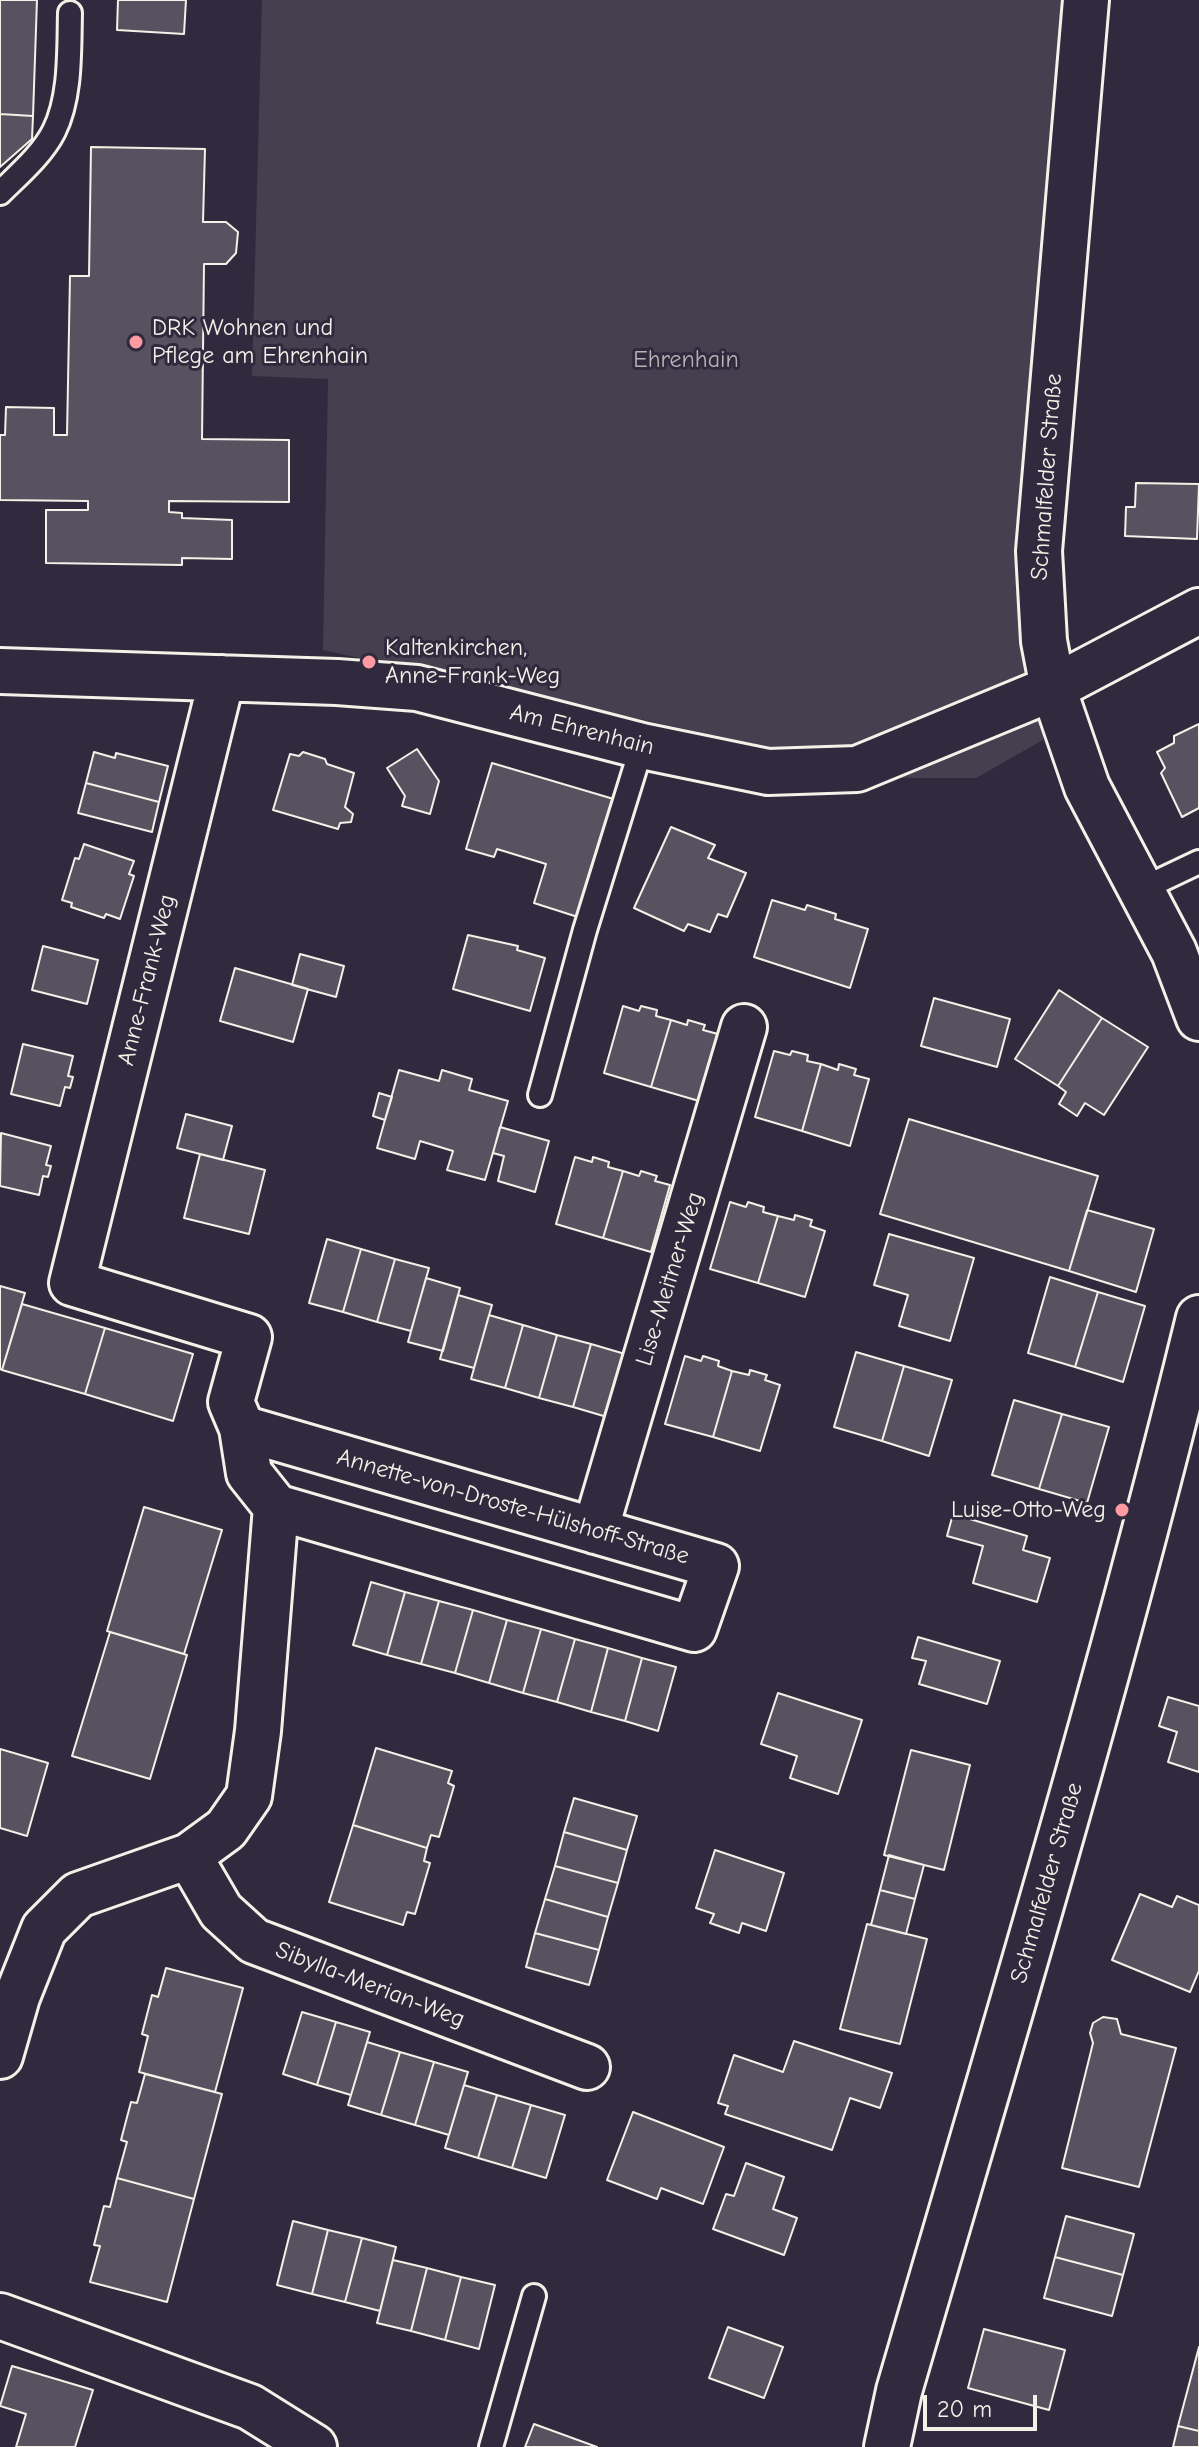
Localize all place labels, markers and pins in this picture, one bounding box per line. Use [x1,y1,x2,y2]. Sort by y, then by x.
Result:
place label: DRK Wohnen und Pflege am Ehrenhain [152,314,368,370]
marker: DRK Wohnen und Pflege am Ehrenhain [127,333,145,351]
place label: Kaltenkirchen, Anne-Frank-Weg [385,634,560,690]
marker: Kaltenkirchen, Anne-Frank-Weg [360,653,378,671]
place label: Luise-Otto-Weg [951,1496,1106,1524]
marker: Luise-Otto-Weg [1113,1501,1131,1519]

